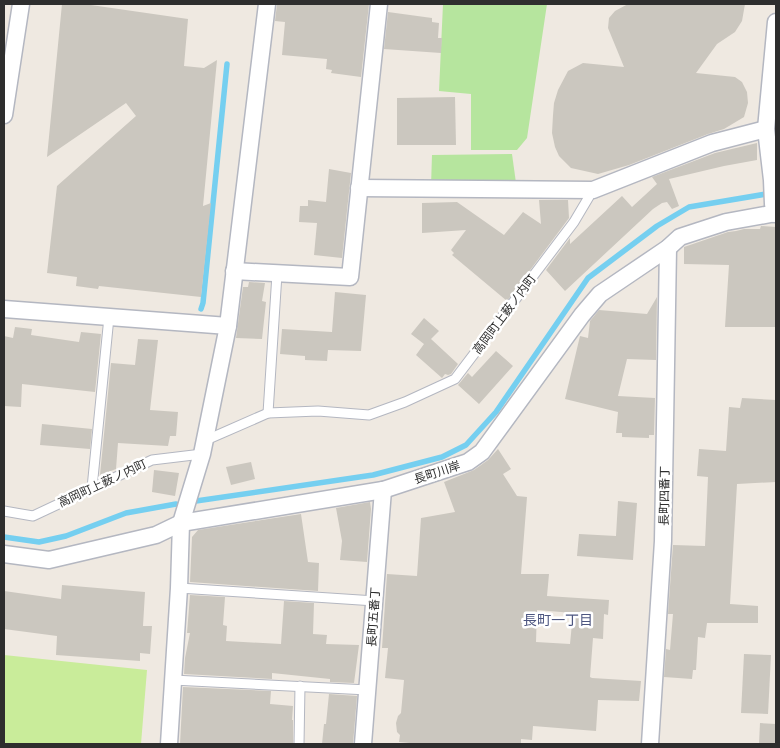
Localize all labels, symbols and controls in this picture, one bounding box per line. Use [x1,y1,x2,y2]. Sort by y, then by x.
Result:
street label: 高岡町上薮ノ内町 [468,271,540,357]
street label: 高岡町上薮ノ内町 [55,455,149,511]
street label: 長町川岸 [412,456,462,488]
street label: 長町四番丁 [655,466,673,526]
street label: 長町五番丁 [362,586,384,648]
district label: 長町一丁目 [523,610,593,629]

